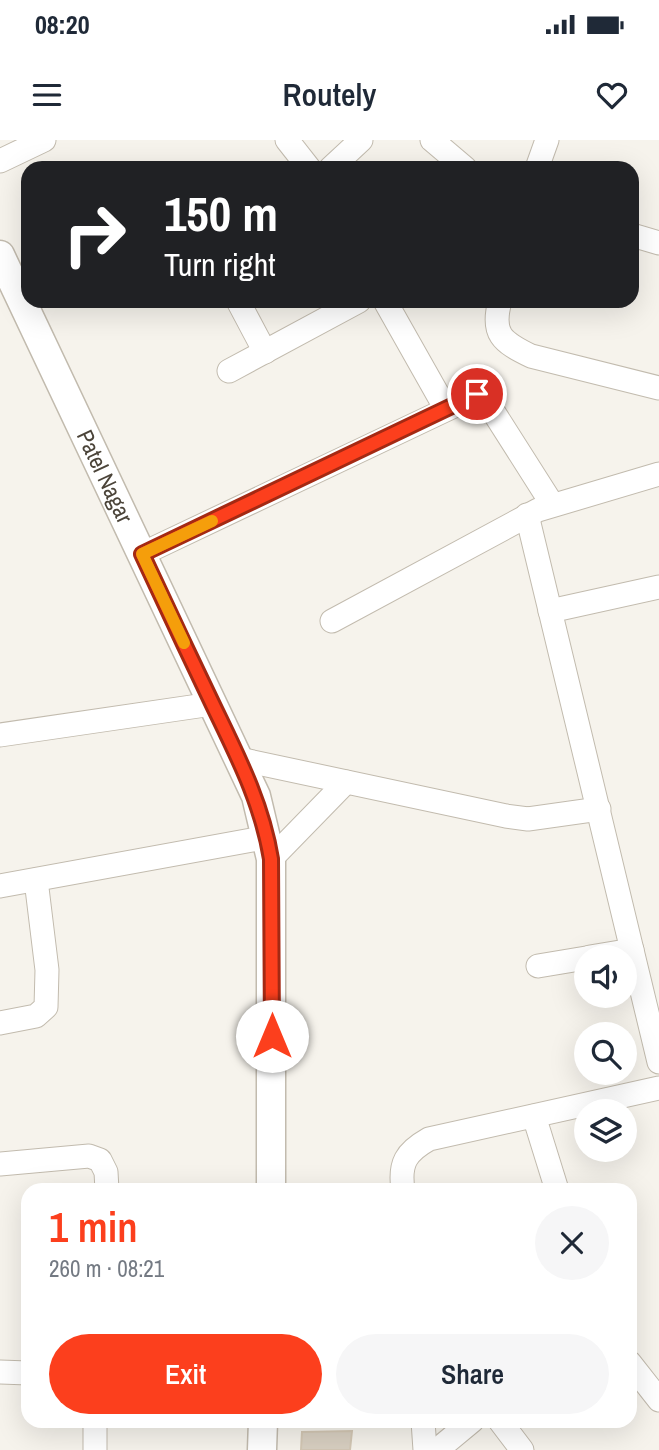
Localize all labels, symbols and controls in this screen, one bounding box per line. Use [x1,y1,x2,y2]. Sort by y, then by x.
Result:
text: 08:20 [35,7,90,42]
text: Routely [283,73,376,116]
icon: menu [28,76,66,114]
icon: heart [593,76,631,114]
text: 150 m [164,180,278,246]
icon: right [49,189,140,280]
text: Turn right [164,243,276,286]
pin [447,364,507,424]
icon: arrive [458,375,496,413]
street label: Patel Nagar [70,425,141,529]
map controls [574,945,637,1162]
button: sound [574,945,637,1008]
position arrow [235,999,309,1073]
button: search [574,1022,637,1085]
button: layers [574,1099,637,1162]
text: 1 min [49,1199,138,1255]
button: close [535,1206,609,1280]
text: 260 m · 08:21 [49,1253,164,1284]
button: Exit [49,1334,322,1414]
button: Share [336,1334,609,1414]

